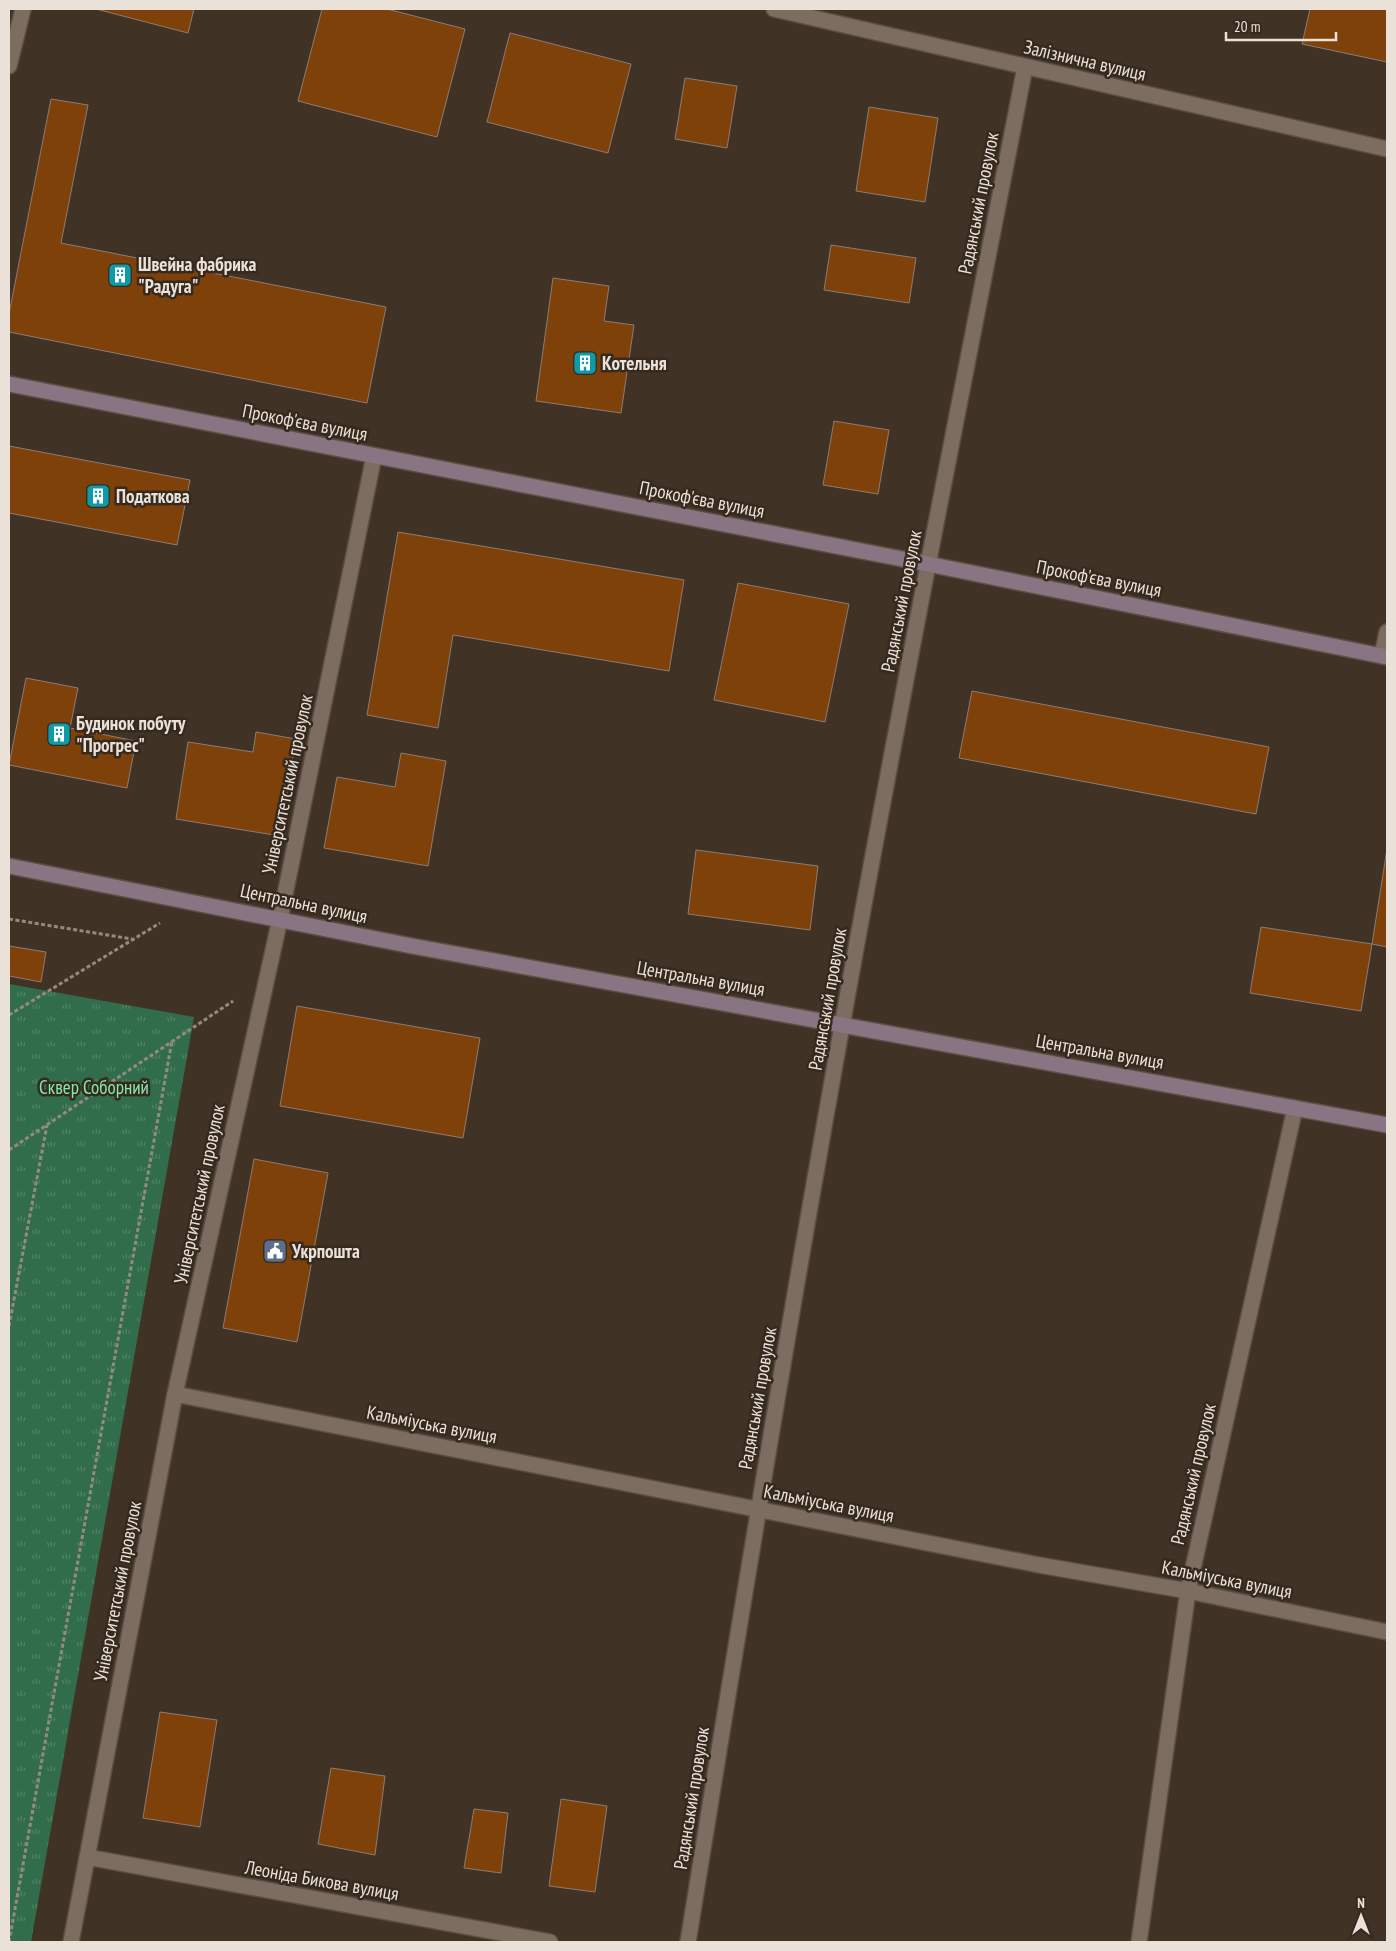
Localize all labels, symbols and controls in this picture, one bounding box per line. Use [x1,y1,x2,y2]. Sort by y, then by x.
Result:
scale bar [1226,10,1336,42]
text: 20 m [1234,17,1260,36]
street label: Залізнична вулиця [1022,34,1148,86]
street label: Радянський провулок [952,129,1004,276]
place label: Швейна фабрика "Радуга" [138,252,256,298]
building icon: Швейна фабрика "Радуга" [107,262,133,288]
building icon: Котельня [572,350,598,376]
place label: Котельня [602,351,667,375]
street label: Прокоф'єва вулиця [241,398,369,446]
street label: Прокоф'єва вулиця [638,475,766,523]
building icon: Податкова [85,483,111,509]
place label: Податкова [116,484,190,508]
street label: Радянський провулок [875,527,927,674]
street label: Прокоф'єва вулиця [1035,554,1163,602]
street label: Університетський провулок [256,691,318,876]
place label: Будинок побуту "Прогрес" [76,711,186,757]
building icon: Будинок побуту "Прогрес" [46,721,72,747]
street label: Центральна вулиця [238,878,370,928]
street label: Радянський провулок [803,925,851,1072]
street label: Центральна вулиця [635,955,767,1001]
street label: Центральна вулиця [1034,1028,1166,1074]
park label: Сквер Соборний [39,1075,149,1099]
street label: Університетський провулок [168,1101,230,1286]
public building icon: Укрпошта [262,1238,288,1264]
place label: Укрпошта [291,1239,360,1263]
street label: Радянський провулок [733,1324,781,1471]
street label: Кальміуська вулиця [365,1400,499,1448]
street label: Радянський провулок [1165,1400,1221,1547]
street label: Кальміуська вулиця [762,1479,896,1527]
street label: Університетський провулок [88,1498,146,1683]
street label: Кальміуська вулиця [1160,1555,1294,1603]
street label: Радянський провулок [668,1724,714,1871]
street label: Леоніда Бикова вулиця [242,1854,401,1905]
north arrow [1336,1891,1386,1941]
text: N [1357,1894,1365,1912]

